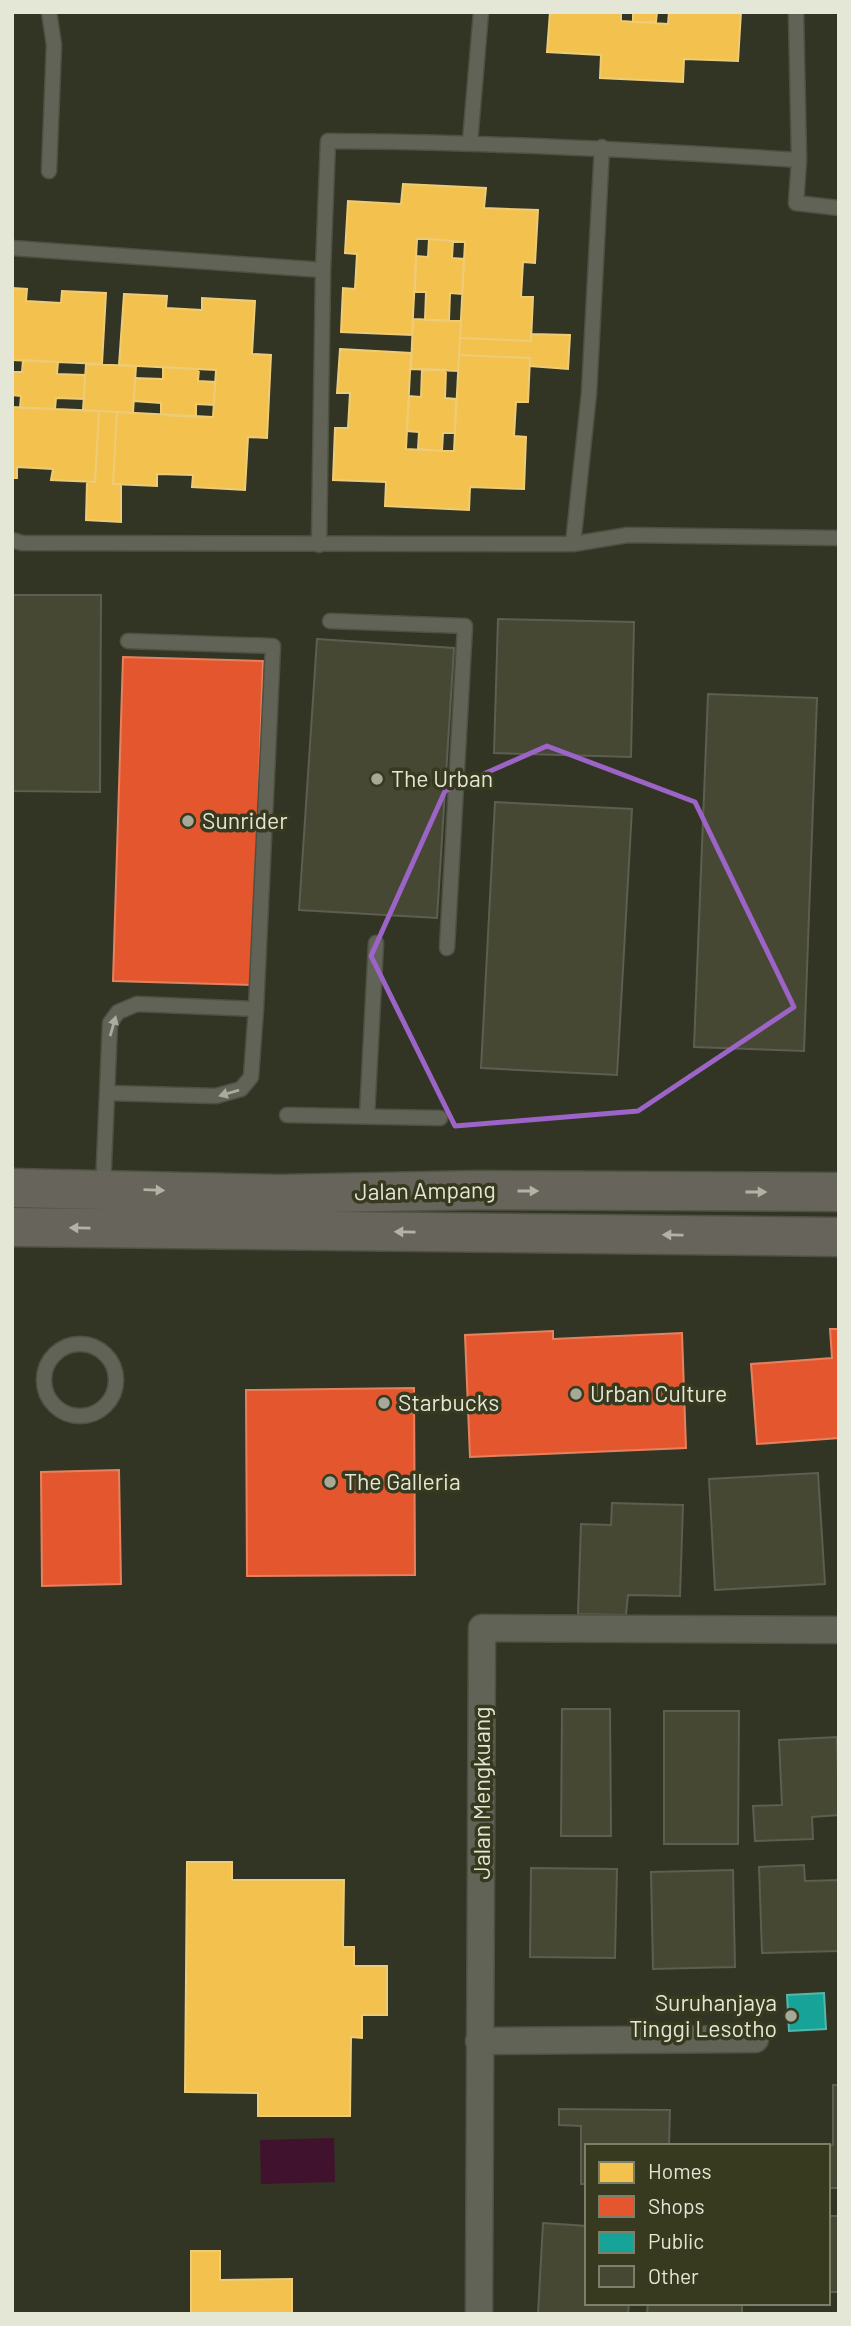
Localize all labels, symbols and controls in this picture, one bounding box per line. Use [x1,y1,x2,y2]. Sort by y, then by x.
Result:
place label: The Urban [391,764,493,792]
marker: The Urban [369,771,385,787]
place label: Sunrider [202,806,288,834]
marker: Sunrider [180,813,196,829]
one-way arrow [108,1014,119,1036]
one-way arrow [218,1088,240,1099]
street label: Jalan Ampang [354,1175,496,1205]
one-way arrow [143,1184,165,1196]
one-way arrow [518,1185,540,1196]
one-way arrow [745,1186,767,1198]
one-way arrow [69,1222,91,1234]
one-way arrow [394,1226,416,1238]
one-way arrow [661,1229,683,1241]
place label: Urban Culture [590,1379,727,1407]
marker: Urban Culture [568,1386,584,1402]
place label: Starbucks [398,1388,499,1416]
marker: Starbucks [376,1395,392,1411]
place label: The Galleria [344,1467,461,1495]
marker: The Galleria [322,1474,338,1490]
street label: Jalan Mengkuang [467,1707,495,1879]
place label: Suruhanjaya Tinggi Lesotho [629,1988,777,2042]
marker: Suruhanjaya Tinggi Lesotho [783,2008,799,2024]
legend [585,2144,830,2305]
text: Homes [648,2158,712,2183]
text: Shops [648,2193,705,2218]
text: Public [648,2228,704,2253]
text: Other [648,2263,699,2288]

